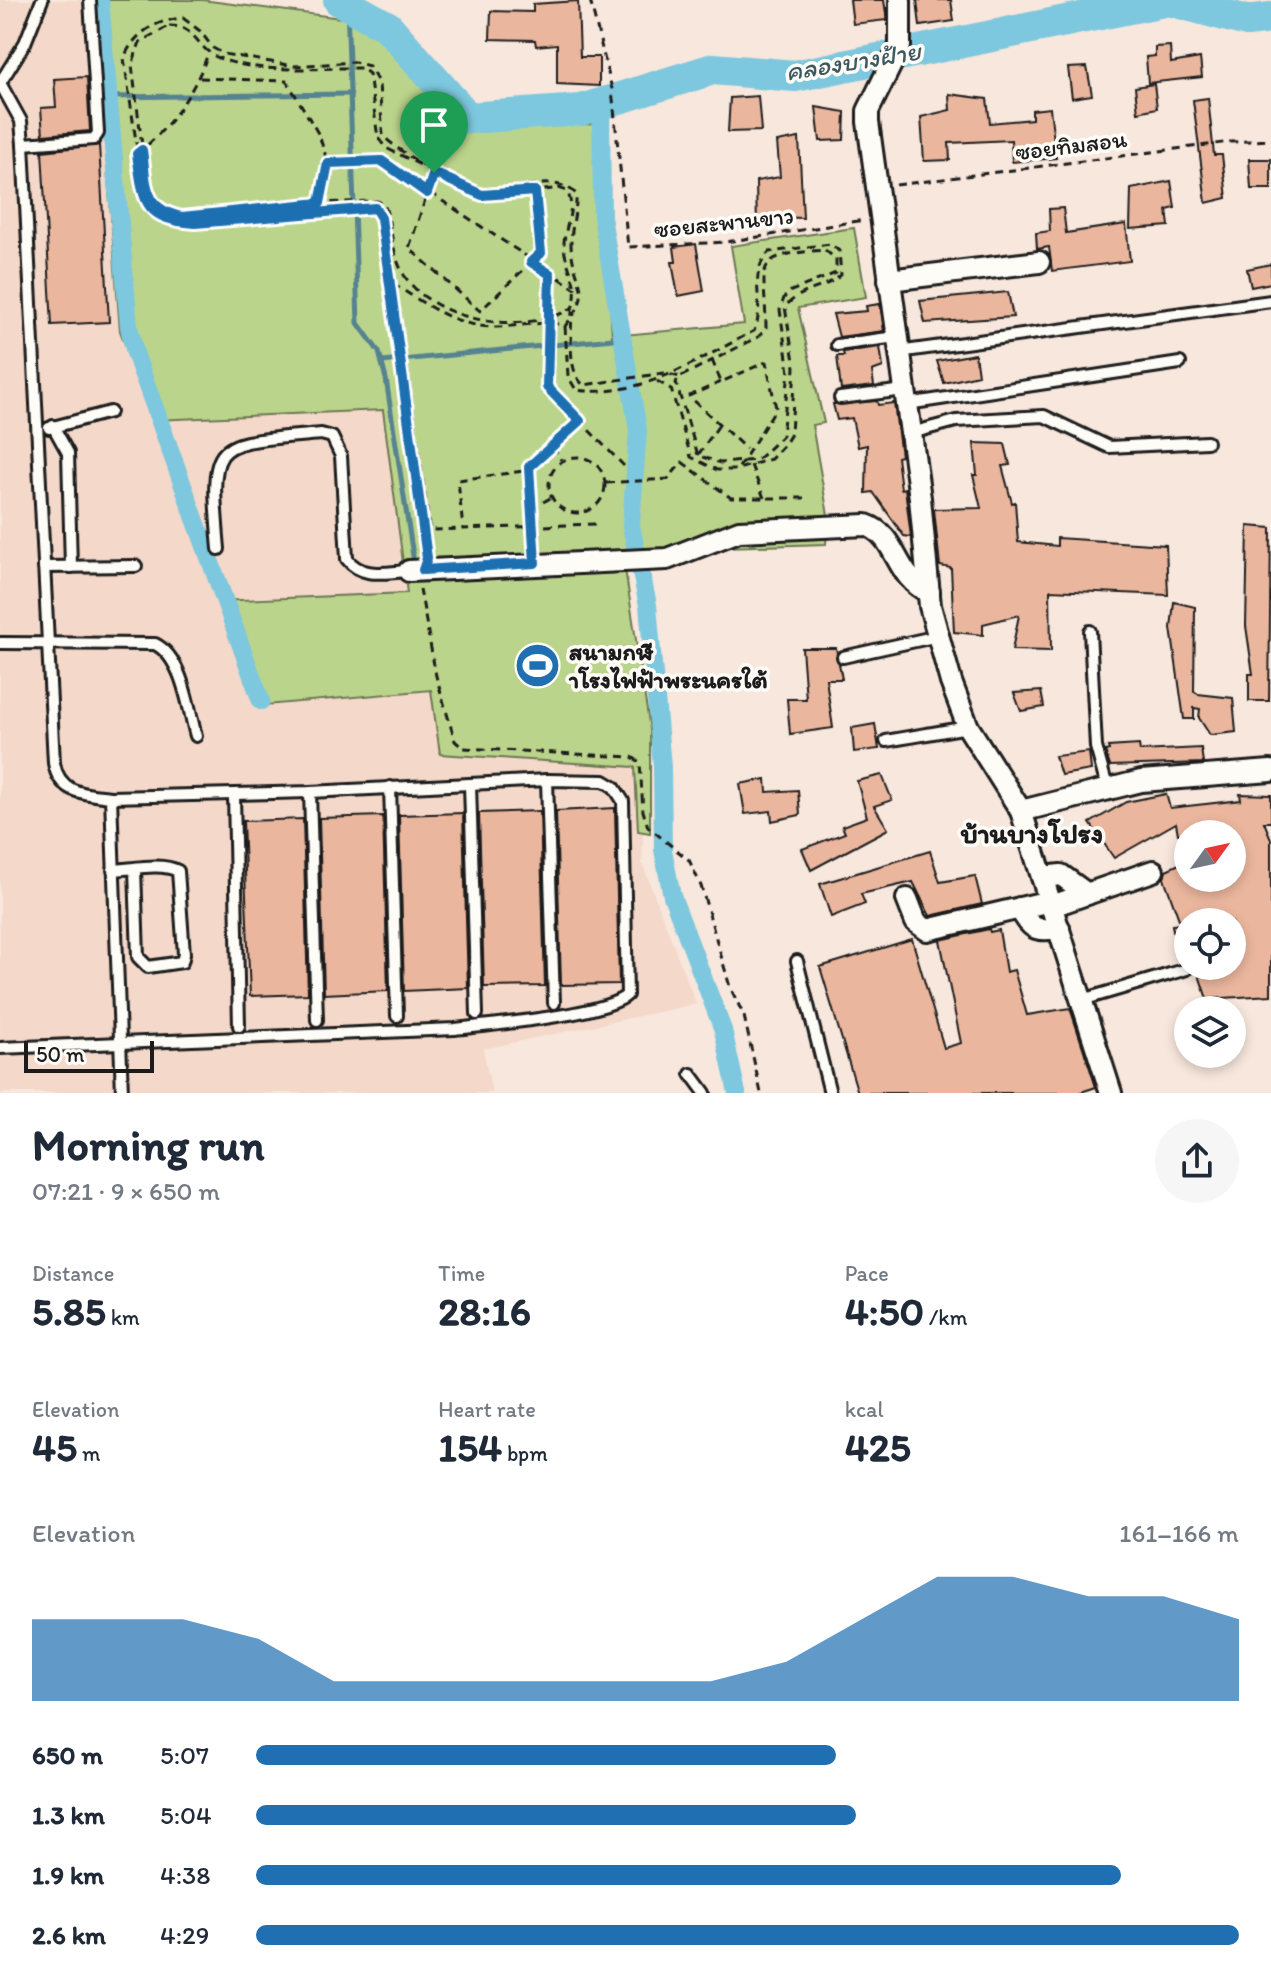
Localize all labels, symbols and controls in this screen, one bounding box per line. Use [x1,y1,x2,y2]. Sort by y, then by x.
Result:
water label: คลองบางฝ้าย [783,34,925,87]
pin [400,91,468,173]
icon: arrive [412,103,456,147]
street label: ซอยทิมสอน [1014,124,1128,166]
street label: ซอยสะพานขาว [653,200,795,244]
place label: สนามกฬี าโรงไฟฟ้าพระนครใต้ [568,637,768,694]
sports icon: สนามกฬี าโรงไฟฟ้าพระนครใต้ [514,641,562,689]
district label: บ้านบางโปรง [960,816,1103,850]
north arrow [1174,820,1246,892]
map controls [1174,820,1246,1068]
button: locate [1174,908,1246,980]
button: layers [1174,996,1246,1068]
scale bar [24,1037,154,1073]
text: 50 m [36,1041,85,1068]
text: Morning run [32,1118,265,1171]
button: share [1155,1119,1239,1203]
text: 07:21 · 9 × 650 m [32,1175,220,1207]
text: Distance [32,1260,114,1287]
text: Time [438,1260,485,1287]
text: Pace [845,1260,889,1287]
text: 5.85 [32,1287,106,1335]
text: 28:16 [438,1287,531,1335]
text: 4:50 [845,1287,924,1335]
text: km [106,1304,140,1331]
text: /km [924,1304,967,1331]
text: Elevation [32,1396,119,1423]
text: Heart rate [438,1396,536,1423]
text: kcal [845,1396,884,1423]
text: 45 [32,1423,77,1471]
text: 154 [438,1423,502,1471]
text: 425 [845,1423,911,1471]
text: m [77,1440,101,1467]
text: bpm [502,1440,548,1467]
text: Elevation [32,1517,135,1549]
text: 161–166 m [1119,1517,1239,1549]
text: 650 m [32,1739,103,1771]
text: 5:07 [160,1739,209,1771]
text: 1.3 km [32,1799,105,1831]
text: 5:04 [160,1799,212,1831]
text: 1.9 km [32,1859,104,1891]
text: 4:38 [160,1859,210,1891]
text: 2.6 km [32,1919,106,1951]
text: 4:29 [160,1919,209,1951]

